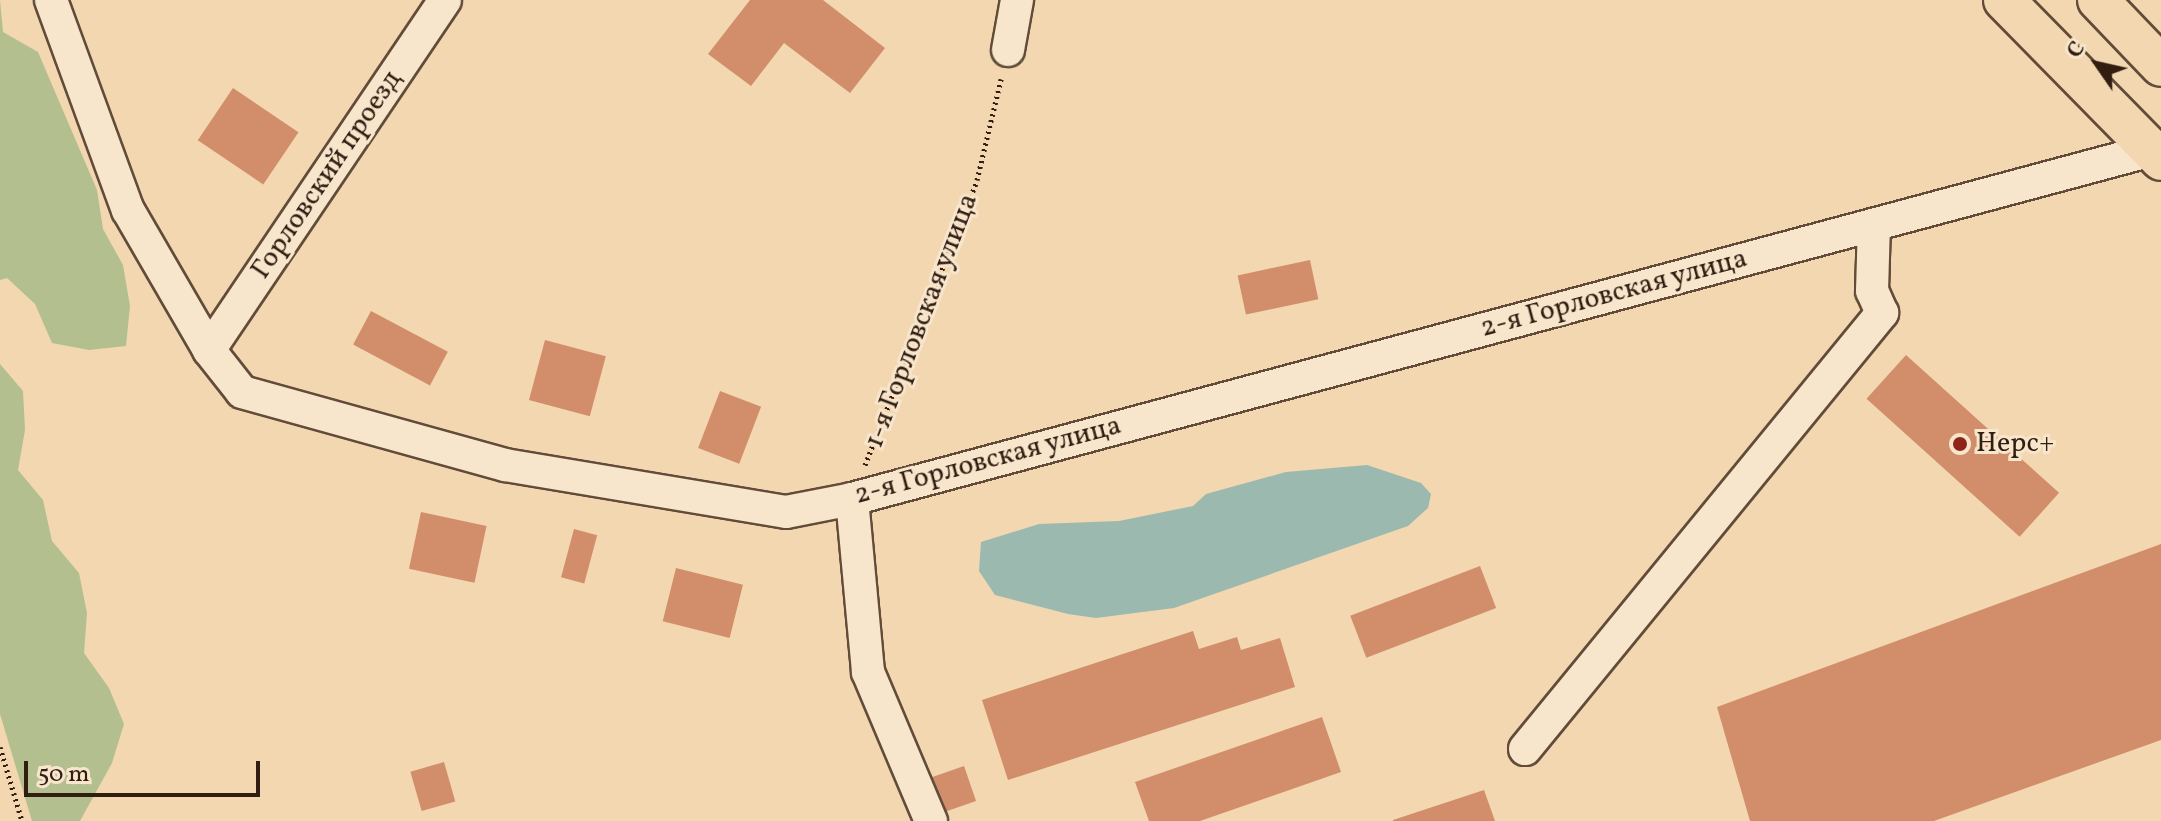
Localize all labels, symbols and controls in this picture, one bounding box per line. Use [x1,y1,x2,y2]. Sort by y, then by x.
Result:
north arrow [2057,24,2137,104]
text: С [2060,36,2093,65]
street label: Горловский проезд [245,64,409,286]
street label: 1-я Горловская улица [858,189,986,453]
street label: 2-я Горловская улица [1477,242,1751,346]
street label: 2-я Горловская улица [851,409,1125,513]
place label: Нерс+ [1976,427,2054,461]
marker: Нерс+ [1951,435,1969,453]
scale bar [28,745,264,795]
text: 50 m [38,758,90,792]

